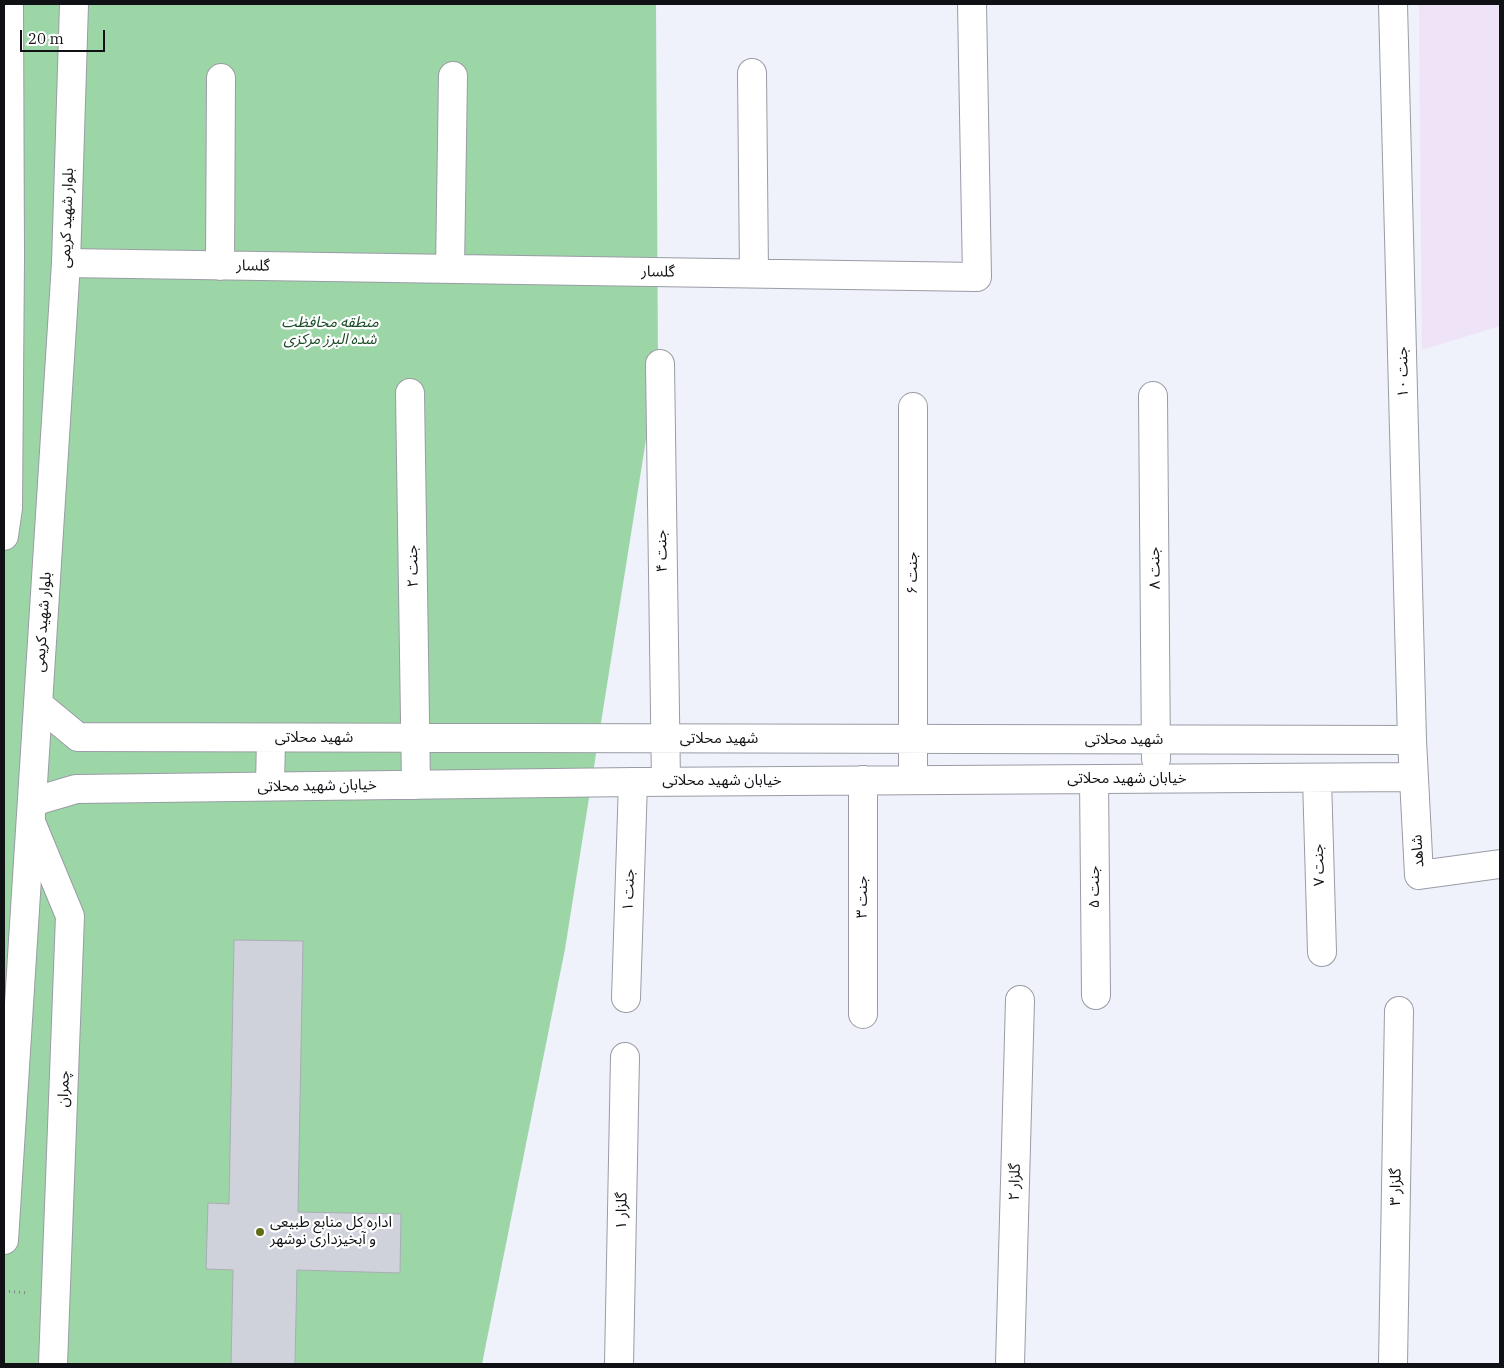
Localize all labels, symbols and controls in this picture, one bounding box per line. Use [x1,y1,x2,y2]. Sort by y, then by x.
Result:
scale bar [22,20,108,52]
text: 20 m [28,29,64,48]
street label: بلوار شهید کریمی [56,167,78,269]
street label: گلسار [236,257,270,275]
street label: گلسار [641,263,675,281]
park label: منطقه محافظت شده البرز مرکزی [281,314,379,349]
street label: جنت ۱۰ [1394,346,1412,398]
street label: جنت ۴ [653,530,671,572]
street label: جنت ۲ [404,545,422,587]
street label: جنت ۸ [1146,547,1164,589]
street label: جنت ۶ [904,552,922,594]
street label: بلوار شهید کریمی [31,571,55,673]
street label: شهید محلاتی [275,729,353,747]
street label: شهید محلاتی [680,730,758,748]
street label: شهید محلاتی [1085,731,1163,749]
street label: خیابان شهید محلاتی [1067,770,1187,788]
street label: خیابان شهید محلاتی [662,772,782,790]
street label: خیابان شهید محلاتی [257,776,377,796]
street label: شاهد [1408,834,1428,868]
street label: جنت ۷ [1309,843,1329,887]
street label: جنت ۵ [1086,866,1104,908]
street label: جنت ۱ [619,868,639,912]
street label: جنت ۳ [854,876,872,918]
street label: چمران [54,1070,74,1108]
street label: گلزار ۲ [1005,1163,1025,1201]
street label: گلزار ۳ [1387,1168,1405,1206]
street label: گلزار ۱ [613,1192,631,1230]
place label: اداره كل منابع طبيعی و آبخيزداری نوشهر [270,1214,392,1249]
marker: اداره كل منابع طبيعی و آبخيزداری نوشهر [254,1226,266,1238]

